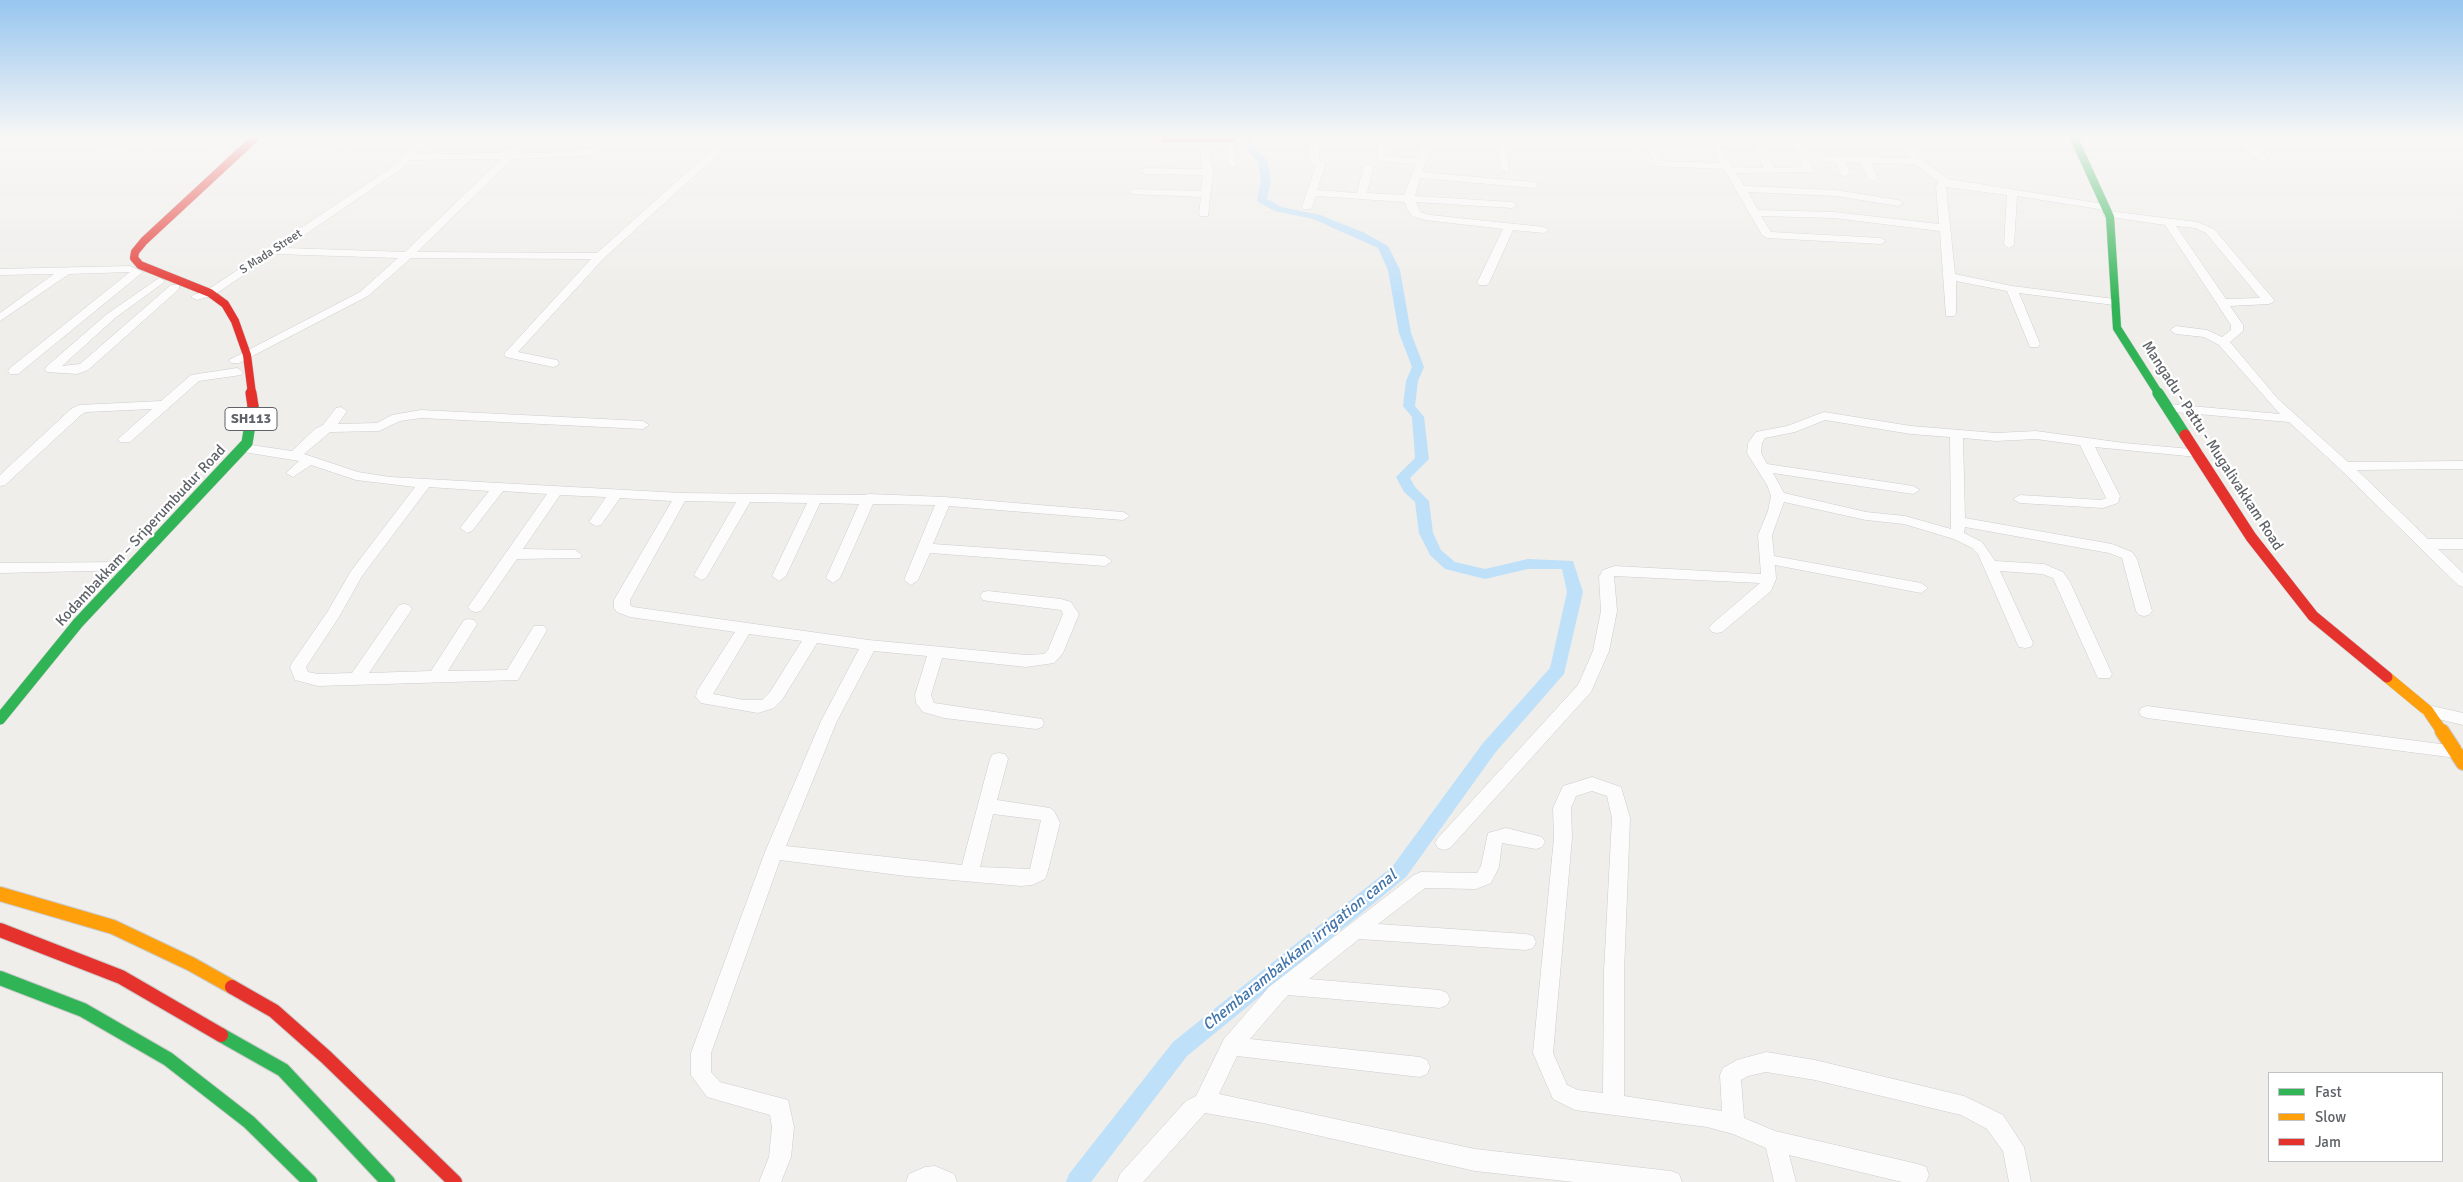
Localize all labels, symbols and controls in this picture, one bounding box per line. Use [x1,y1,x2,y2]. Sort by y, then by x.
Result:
street label: S Mada Street [237,227,305,277]
street label: Mangadu - Pattu - Mugalivakkam Road [2137,338,2287,554]
road number: SH113 [225,408,277,430]
street label: Kodambakkam – Sriperumbudur Road [52,442,230,630]
water label: Chembarambakkam irrigation canal [1199,867,1401,1035]
legend [2268,1072,2443,1162]
text: Fast [2315,1083,2342,1101]
text: Slow [2315,1108,2346,1126]
text: Jam [2315,1133,2341,1151]

